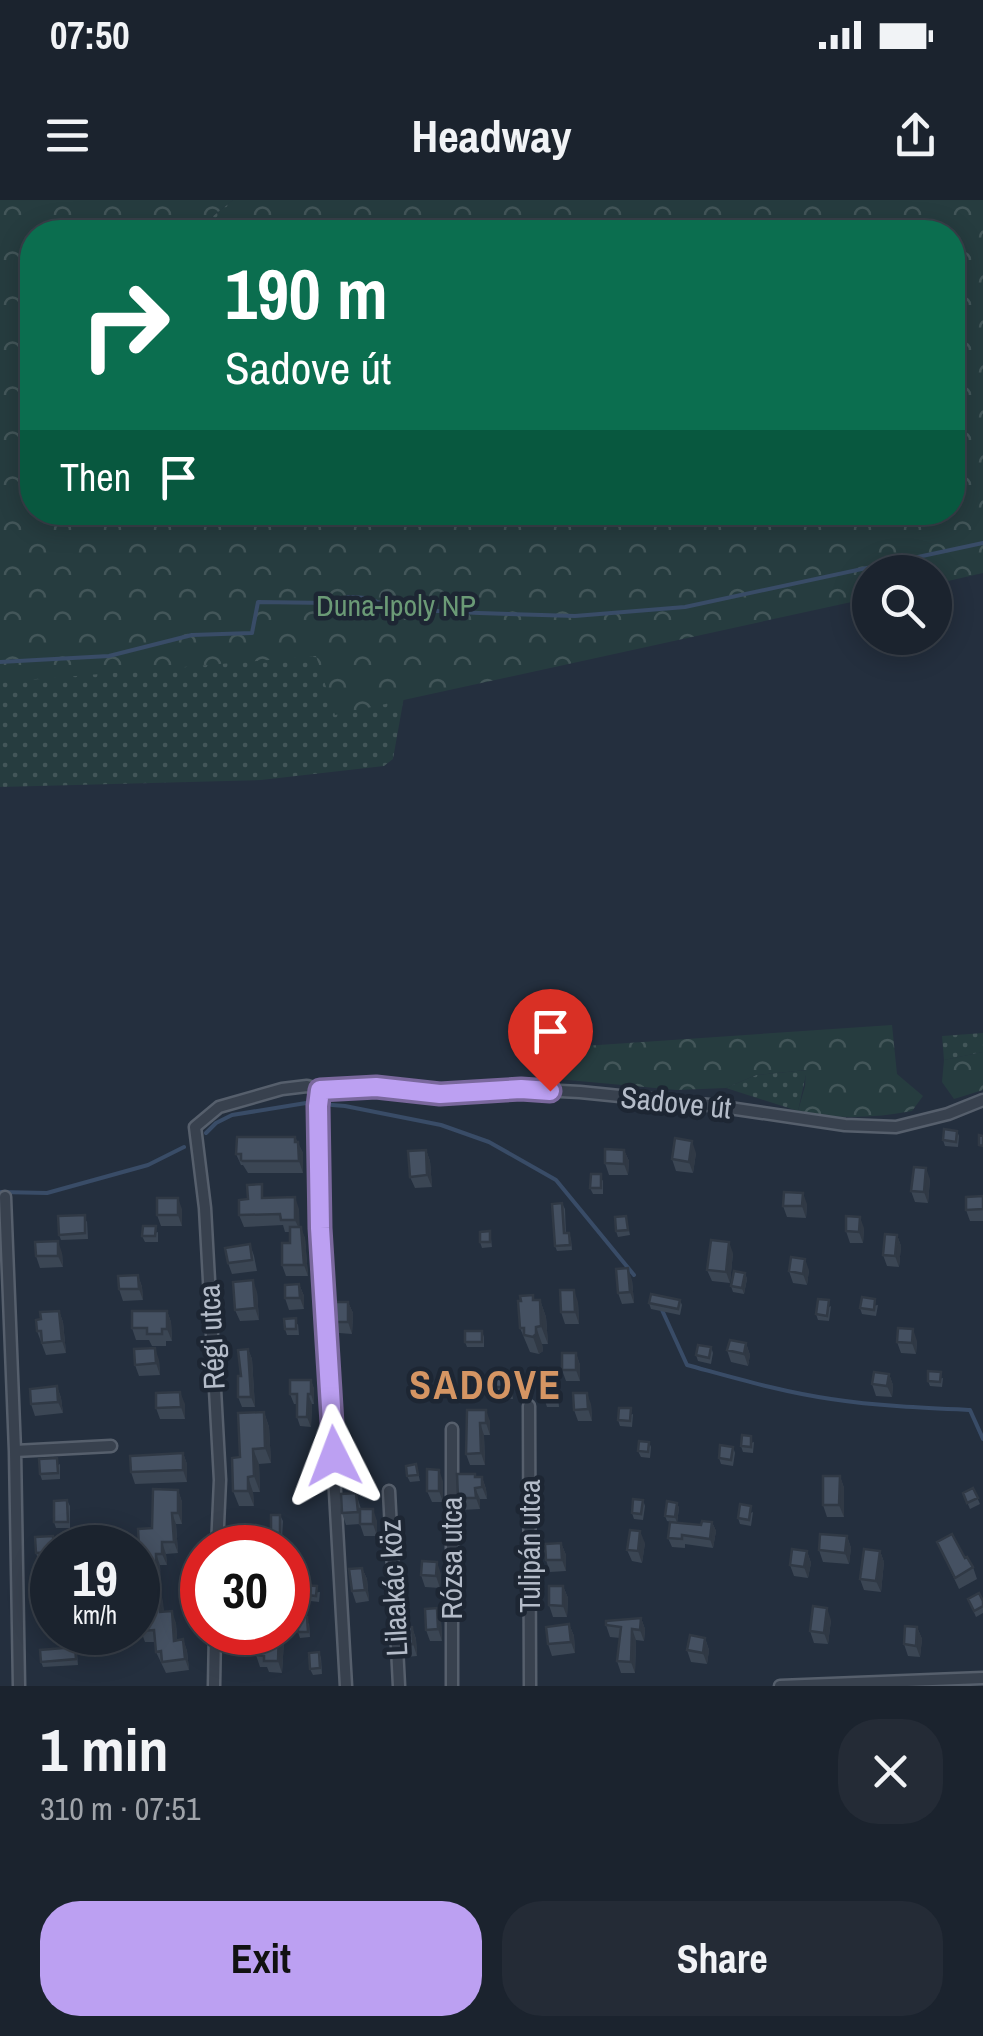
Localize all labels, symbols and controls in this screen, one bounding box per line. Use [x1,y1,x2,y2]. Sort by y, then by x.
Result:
text: 07:50 [50,10,130,61]
text: Headway [412,105,571,166]
icon: menu [40,108,95,163]
icon: share [888,108,943,163]
text: 190 m [225,247,388,341]
icon: right [60,260,190,390]
text: Sadove út [225,337,391,398]
icon: arrive [151,450,206,505]
text: Then [60,452,131,503]
map controls [852,555,952,655]
button: search [852,555,952,655]
park label: Duna-Ipoly NP [316,585,476,625]
pin [508,989,593,1092]
icon: arrive [523,1004,578,1059]
street label: Sadove út [619,1076,733,1128]
street label: Régi utca [188,1283,234,1391]
district label: SADOVE [409,1358,563,1411]
position arrow [282,1404,386,1508]
street label: Tulipán utca [509,1479,549,1613]
street label: Rózsa utca [431,1496,471,1620]
street label: Lilaakác köz [369,1519,417,1657]
speed limit sign: 30 [180,1525,310,1655]
text: 19 [72,1544,118,1612]
text: km/h [73,1598,117,1632]
text: 1 min [40,1709,169,1790]
button: close [838,1719,943,1824]
text: 310 m · 07:51 [40,1787,200,1830]
button: Exit [40,1901,482,2016]
button: Share [502,1901,943,2016]

